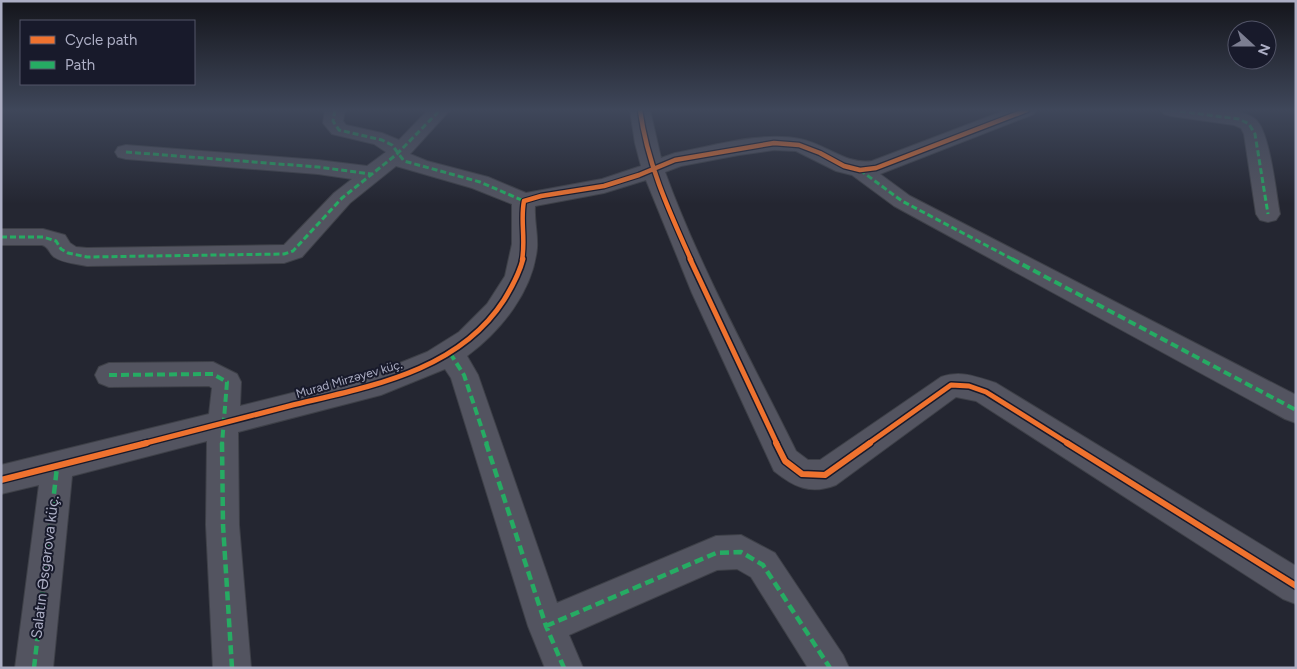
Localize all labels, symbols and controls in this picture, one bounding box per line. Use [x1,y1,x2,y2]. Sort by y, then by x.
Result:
legend [20,20,195,85]
north arrow [1227,20,1277,70]
text: Cycle path [65,31,137,49]
text: N [1254,41,1274,58]
text: Path [65,56,95,74]
street label: Murad Mirzəyev küç. [294,357,404,401]
street label: Salatın Əsgərova küç. [27,494,63,640]

